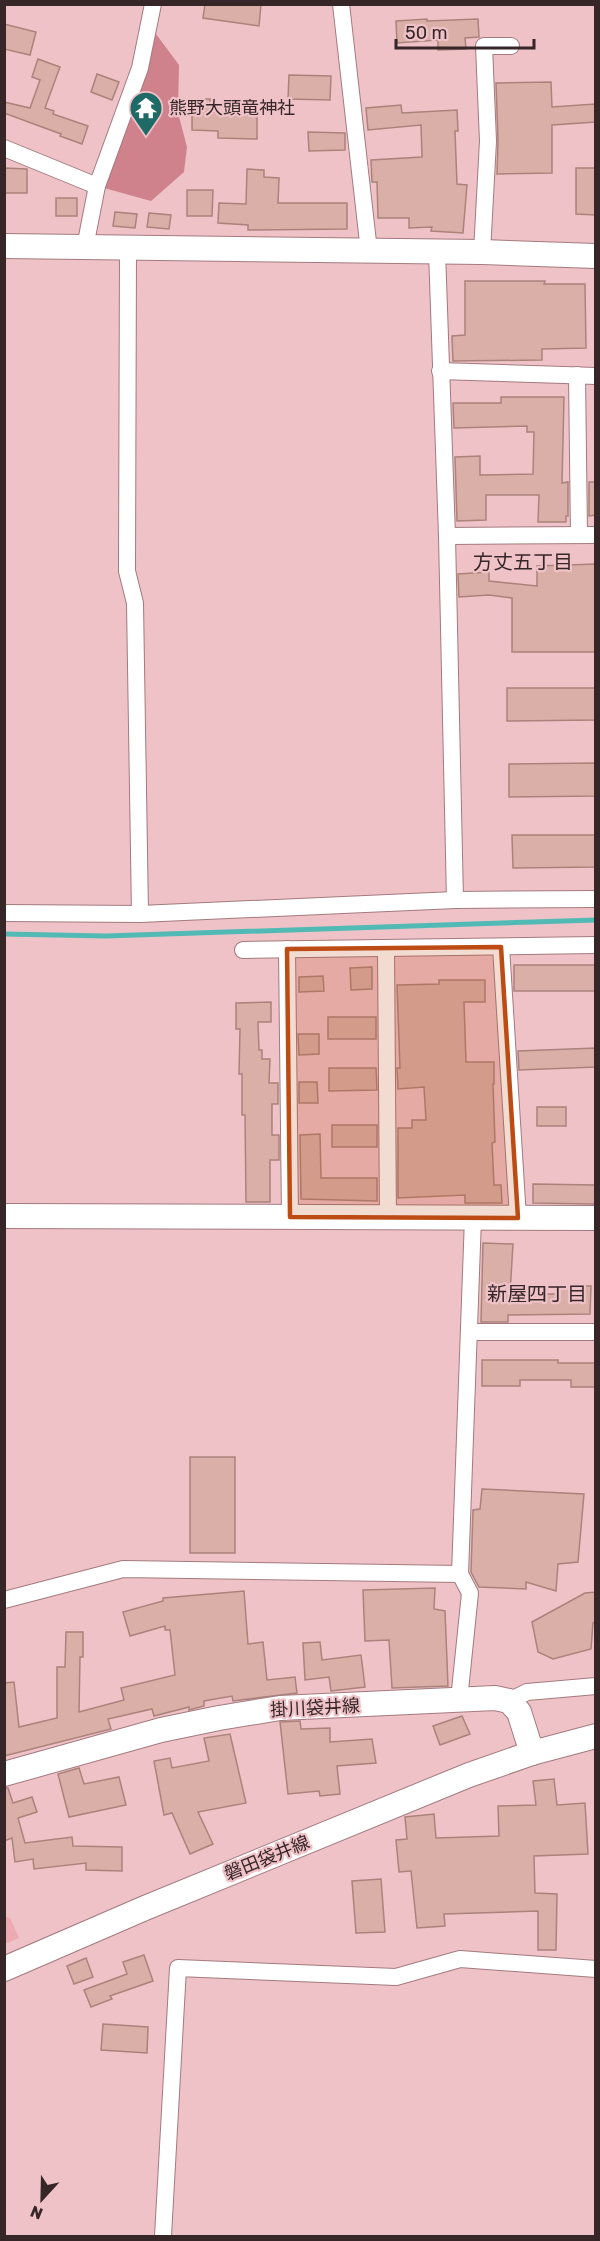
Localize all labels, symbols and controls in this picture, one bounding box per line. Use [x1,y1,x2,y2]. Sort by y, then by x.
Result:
scale bar [396,12,534,50]
text: 50 m [405,22,448,44]
temple icon: 熊野大頭竜神社 [128,90,164,137]
place label: 熊野大頭竜神社 [169,97,295,119]
district label: 方丈五丁目 [473,550,573,574]
district label: 新屋四丁目 [487,1282,587,1306]
street label: 掛川袋井線 [269,1695,361,1721]
street label: 磐田袋井線 [221,1831,313,1885]
north arrow [12,2169,72,2229]
text: N [28,2201,45,2223]

